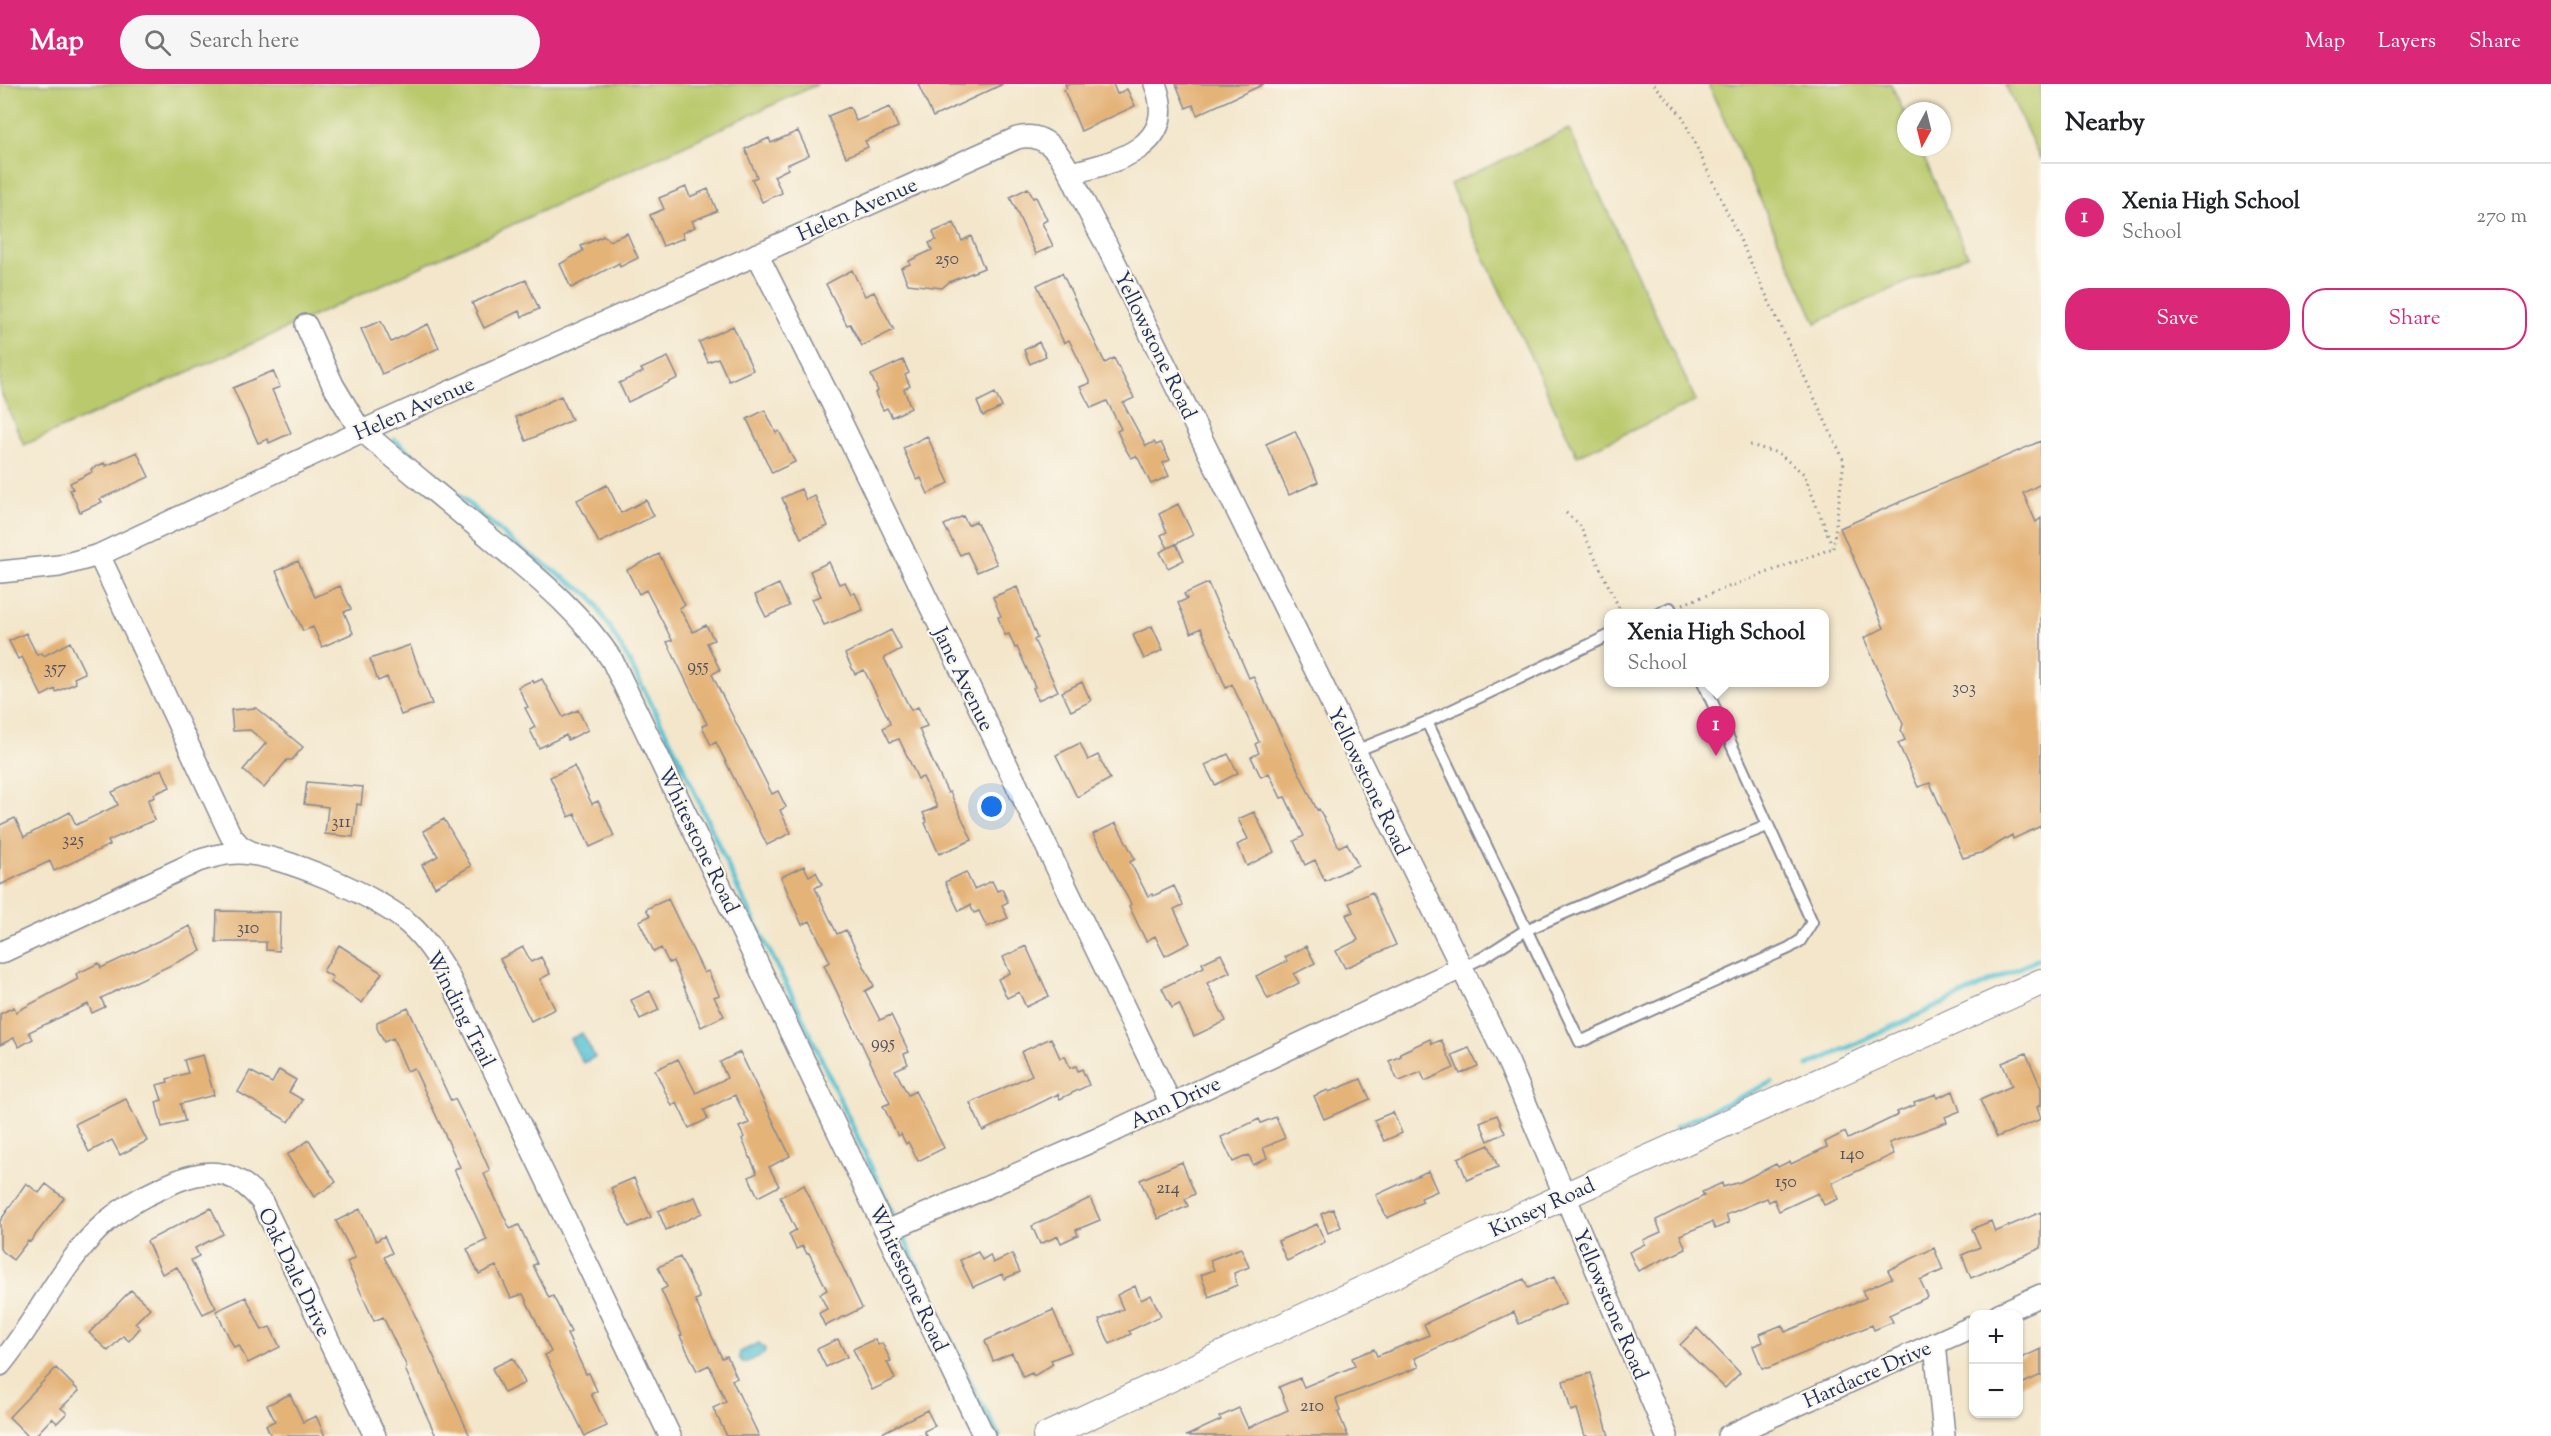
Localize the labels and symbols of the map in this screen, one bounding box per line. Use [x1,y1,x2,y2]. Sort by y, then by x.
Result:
north arrow [1897,102,1951,156]
street label: Helen Avenue [793,171,923,251]
house number: 250 [935,247,959,273]
street label: Yellowstone Road [1105,267,1203,425]
street label: Helen Avenue [350,370,480,450]
street label: Jane Avenue [924,622,1000,737]
house number: 955 [687,654,709,680]
house number: 357 [44,656,66,682]
house number: 303 [1952,676,1976,702]
street label: Yellowstone Road [1318,703,1416,861]
pin: 1 [1696,706,1736,756]
street label: Whitestone Road [649,763,746,919]
your location [977,792,1006,821]
house number: 311 [331,810,351,836]
house number: 325 [62,828,84,854]
house number: 310 [237,916,259,942]
street label: Winding Trail [417,946,502,1074]
house number: 995 [871,1031,895,1057]
street label: Ann Drive [1126,1070,1226,1138]
house number: 140 [1840,1142,1864,1168]
house number: 150 [1775,1170,1797,1196]
street label: Kinsey Road [1485,1171,1601,1246]
house number: 214 [1156,1176,1180,1202]
street label: Whitestone Road [860,1200,954,1357]
street label: Oak Dale Drive [249,1203,337,1342]
street label: Yellowstone Road [1564,1225,1655,1385]
street label: Hardacre Drive [1799,1334,1937,1417]
house number: 210 [1300,1394,1324,1420]

